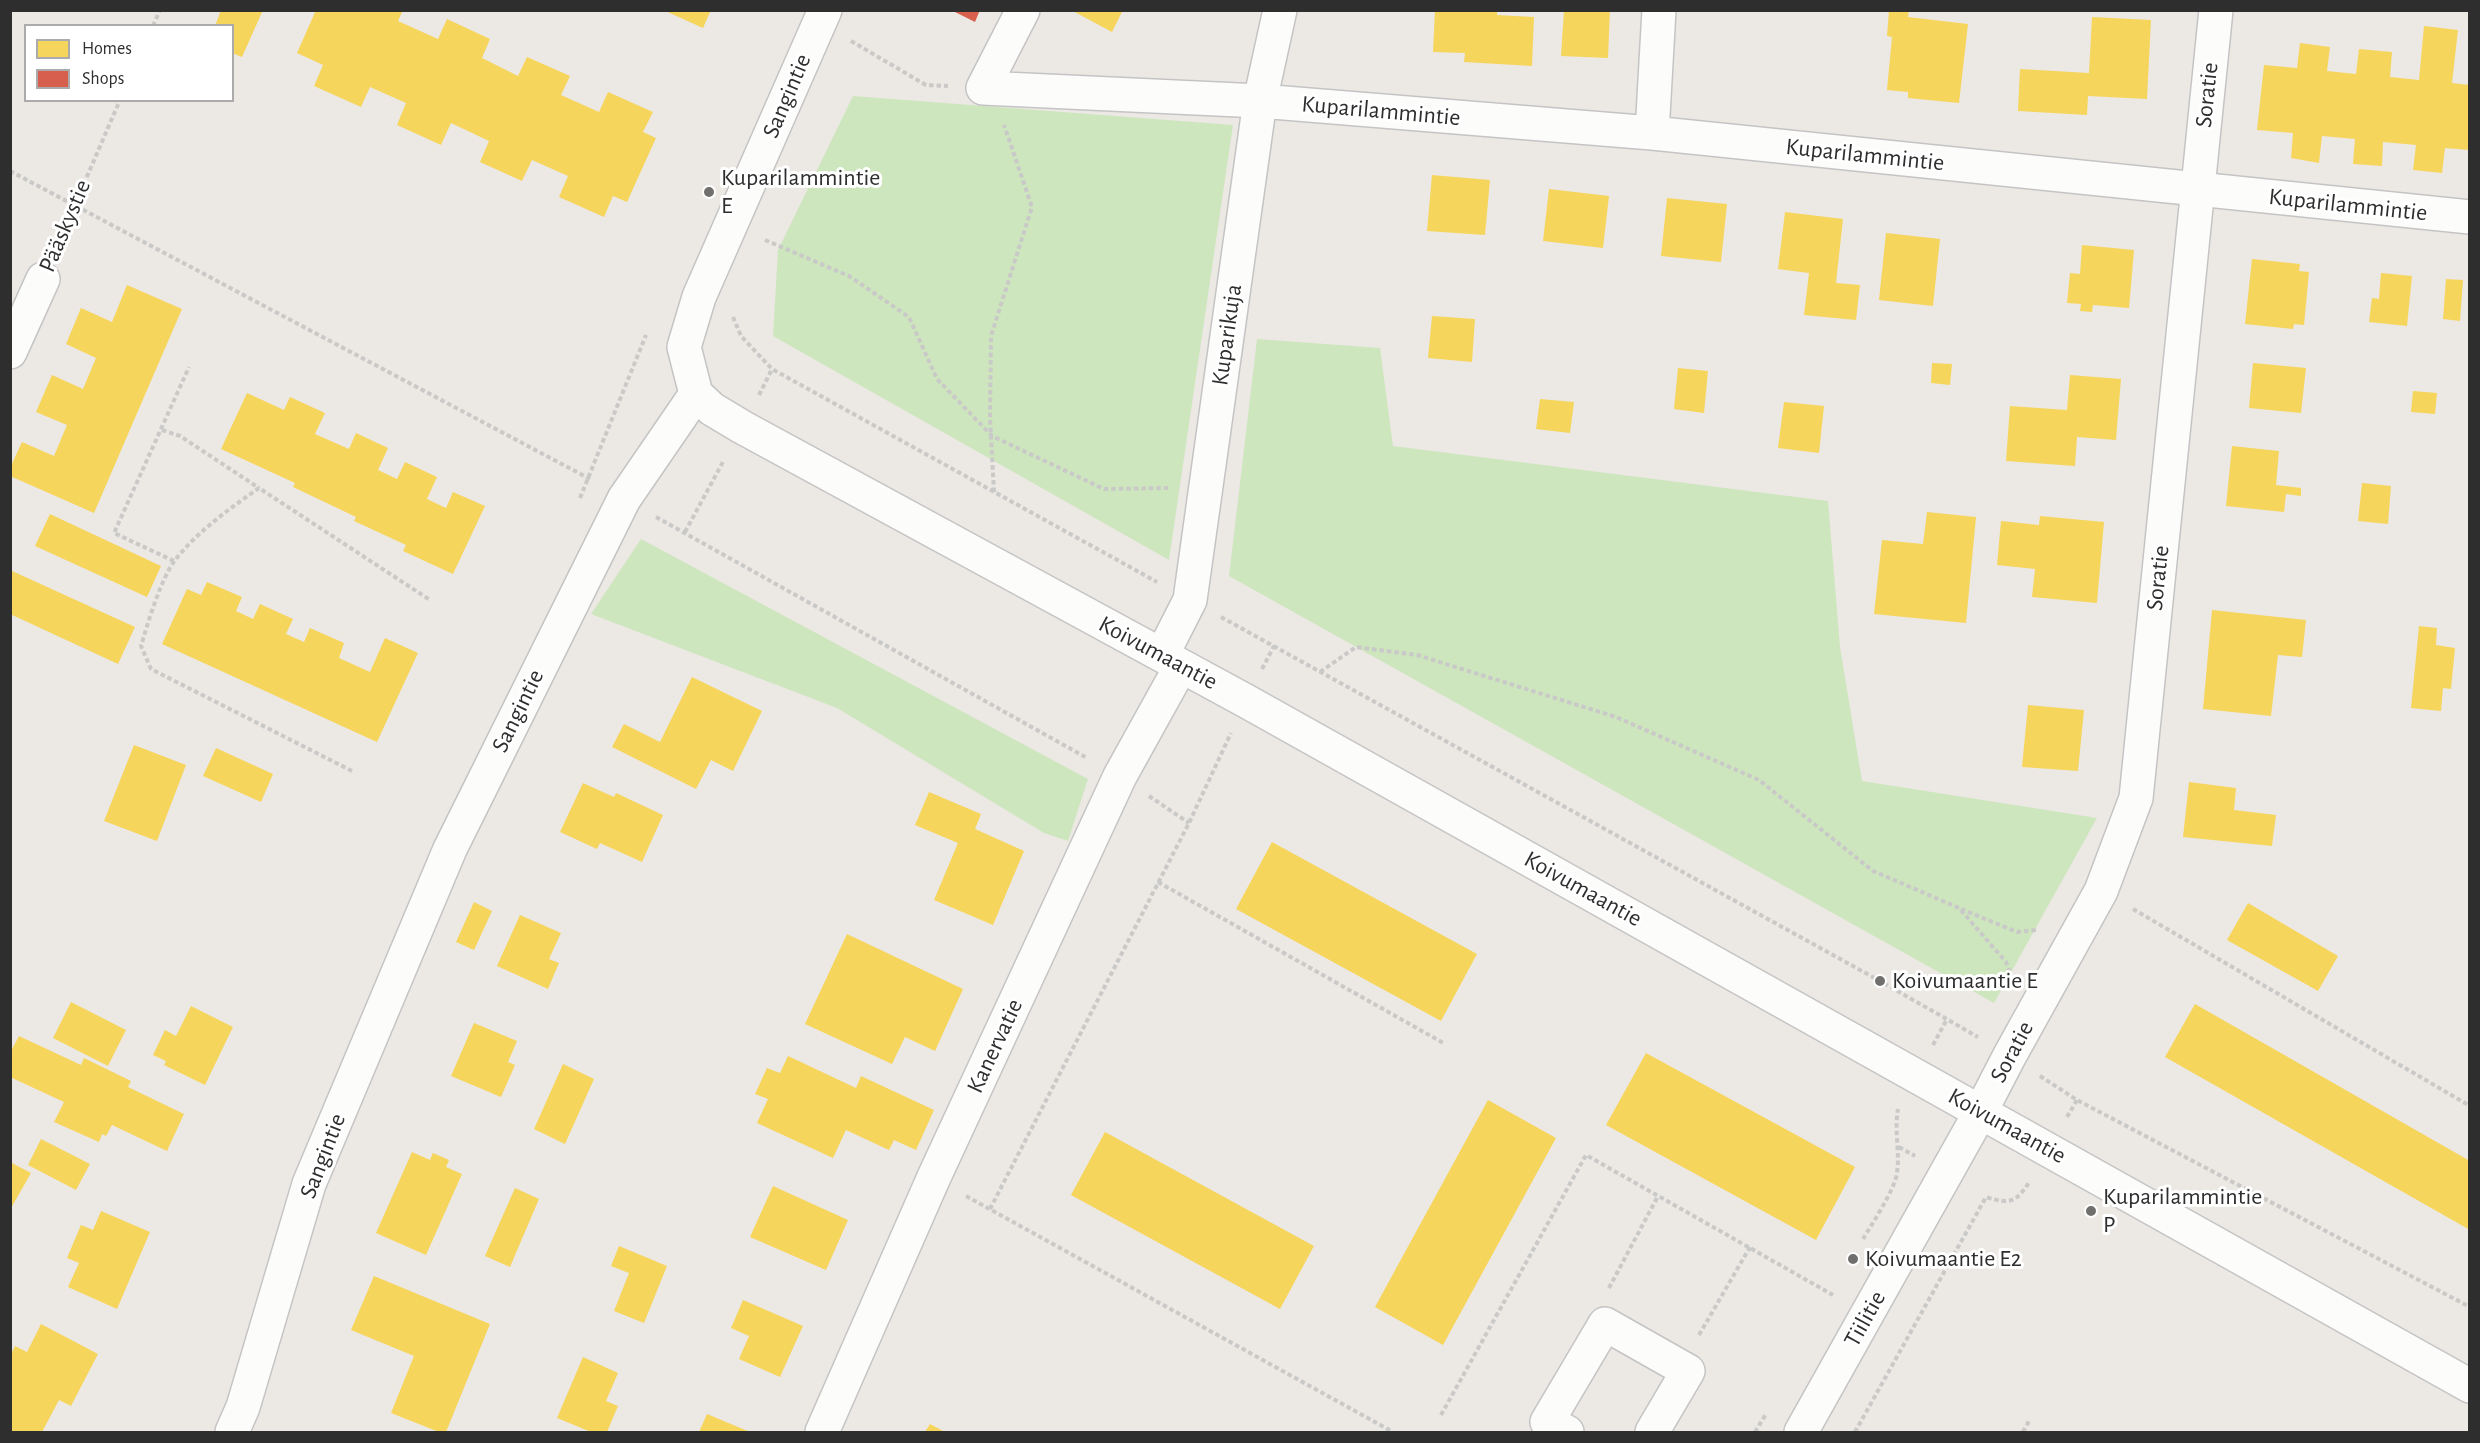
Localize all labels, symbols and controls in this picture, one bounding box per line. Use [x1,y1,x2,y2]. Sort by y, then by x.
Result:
legend [24,24,234,102]
text: Homes [82,40,132,58]
street label: Sangintie [756,50,818,142]
street label: Soratie [2189,61,2225,129]
text: Shops [82,70,124,88]
street label: Kuparilammintie [1300,90,1462,132]
street label: Kuparilammintie [1784,132,1946,178]
place label: Kuparilammintie E [721,164,880,220]
street label: Pääskystie [33,175,97,277]
street label: Kuparilammintie [2267,182,2429,228]
marker: Kuparilammintie E [702,185,716,199]
street label: Kuparikuja [1206,282,1248,388]
street label: Soratie [2140,544,2176,612]
street label: Koivumaantie [1094,610,1222,696]
street label: Sangintie [486,665,550,757]
street label: Koivumaantie [1519,845,1647,933]
place label: Koivumaantie E [1892,967,2038,995]
marker: Koivumaantie E [1873,974,1887,988]
street label: Kanervatie [961,994,1029,1098]
street label: Soratie [1984,1016,2040,1088]
street label: Koivumaantie [1943,1082,2071,1170]
street label: Sangintie [294,1110,352,1202]
place label: Kuparilammintie P [2103,1183,2262,1239]
marker: Kuparilammintie P [2084,1204,2098,1218]
place label: Koivumaantie E2 [1865,1245,2022,1273]
marker: Koivumaantie E2 [1846,1252,1860,1266]
street label: Tiilitie [1838,1286,1892,1352]

